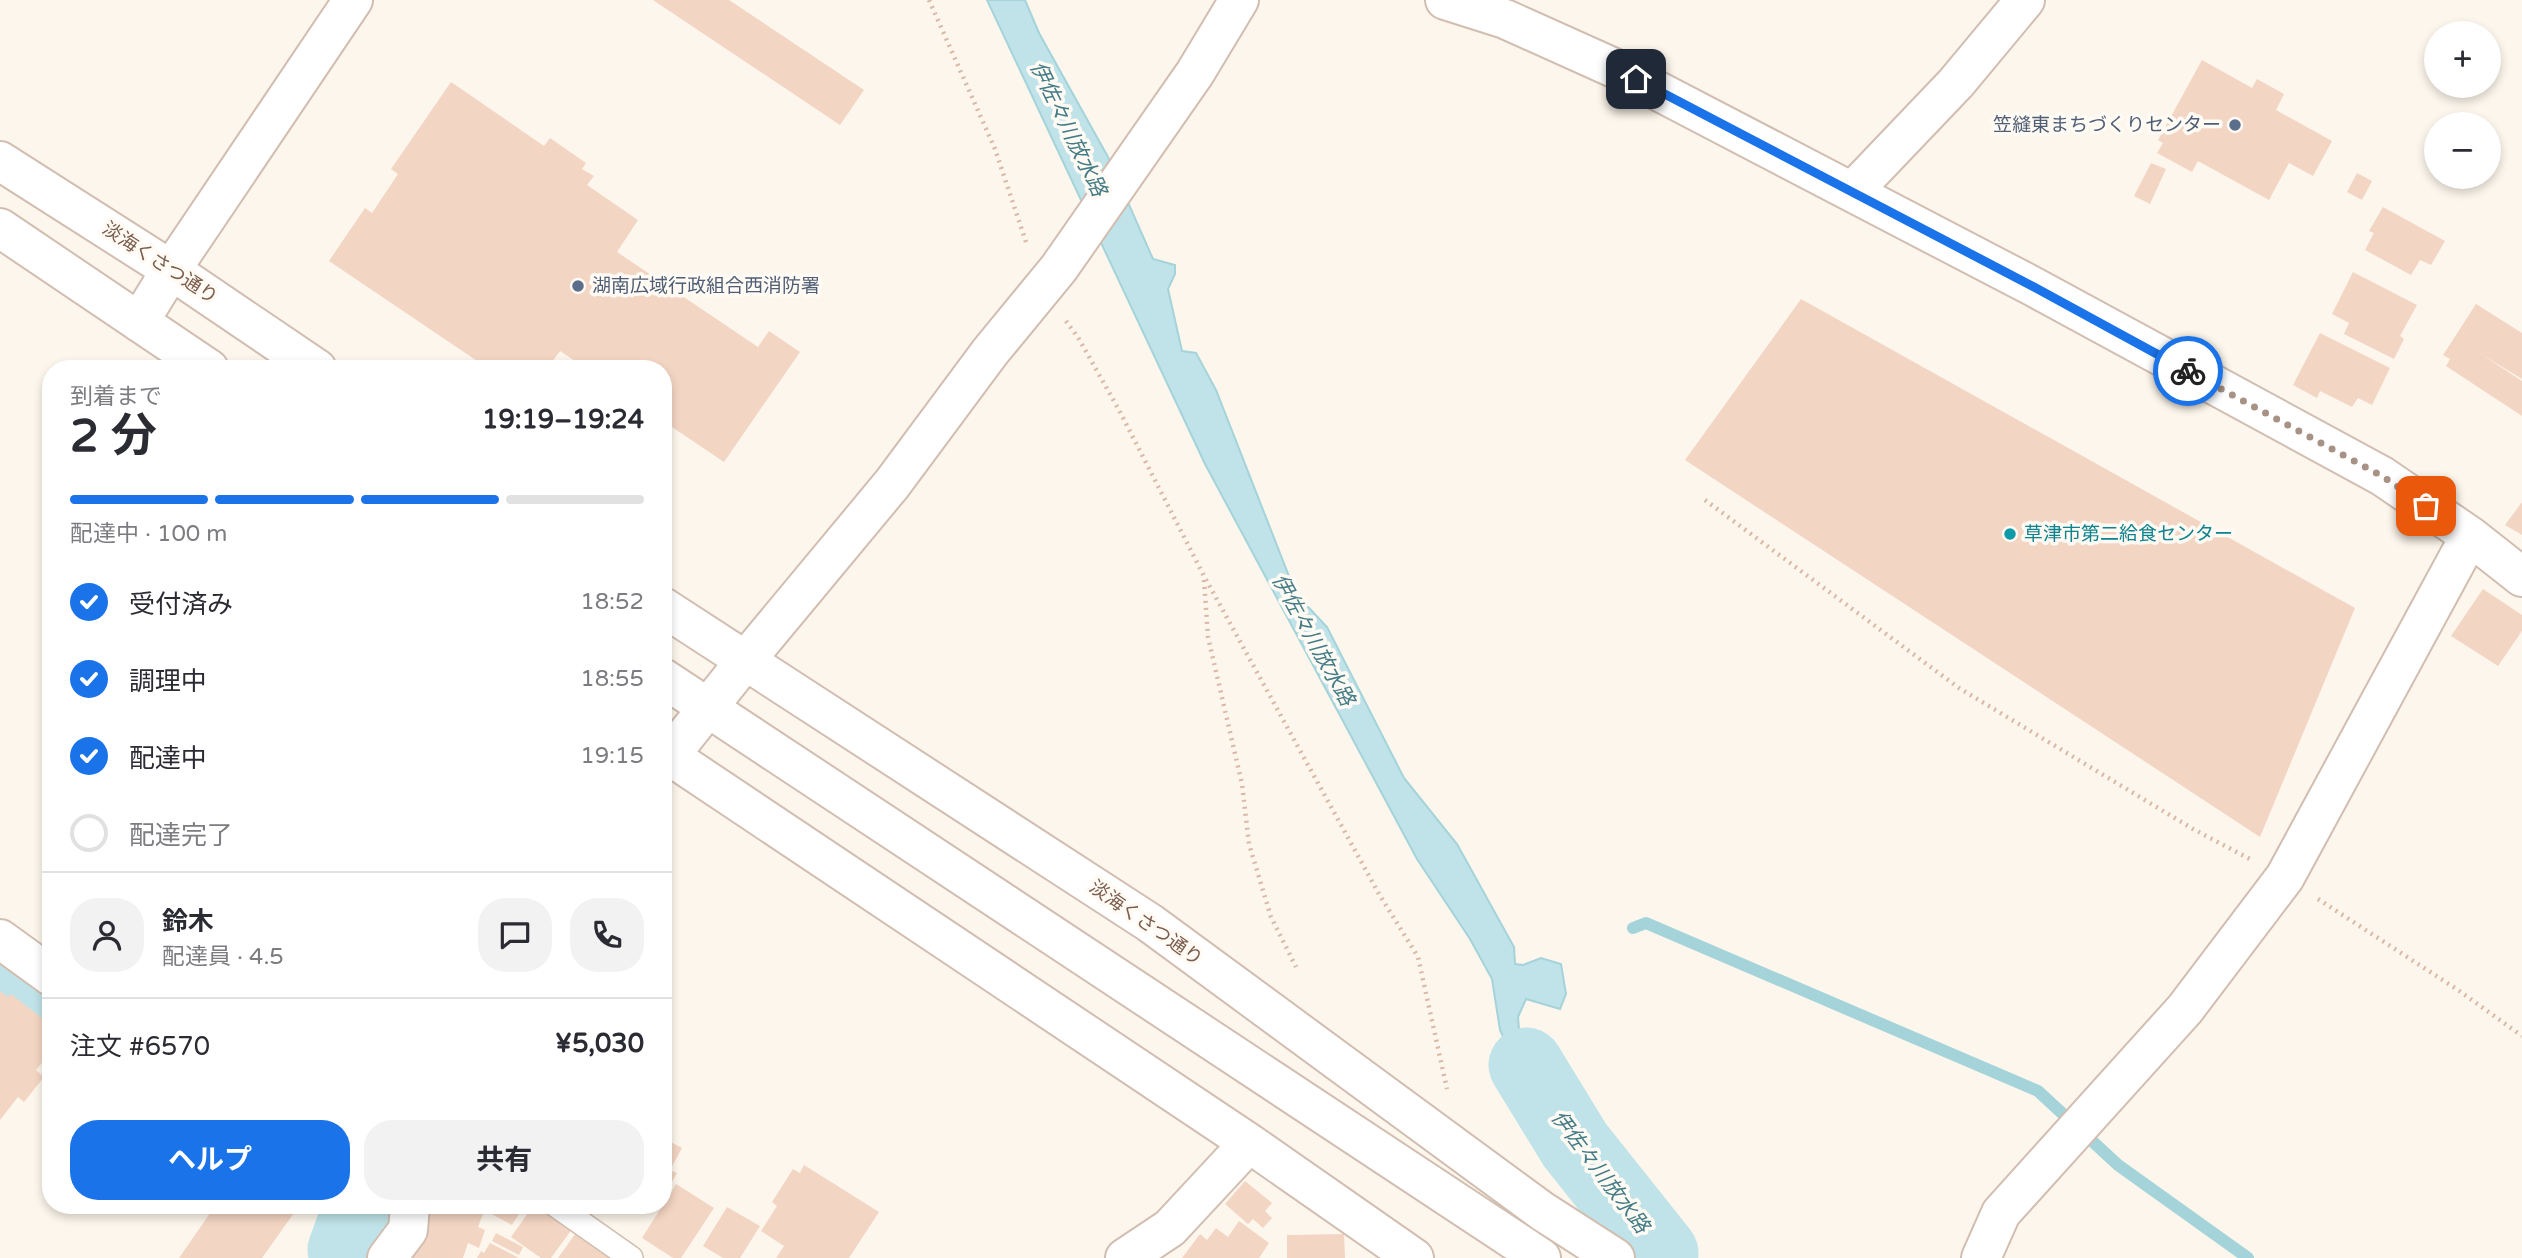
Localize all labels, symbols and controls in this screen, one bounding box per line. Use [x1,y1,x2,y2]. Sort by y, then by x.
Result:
map controls [2424,21,2501,189]
button: + [2424,21,2501,98]
pin [1606,49,1666,109]
water label: 伊佐々川放水路 [1025,57,1112,202]
icon: home [1617,60,1655,98]
button: − [2424,112,2501,189]
place label: 笠縫東まちづくりセンター [1993,114,2221,136]
marker: 笠縫東まちづくりセンター [2227,117,2243,133]
street label: 淡海くさつ通り [98,218,222,308]
place label: 湖南広域行政組合西消防署 [592,275,820,297]
marker: 湖南広域行政組合西消防署 [570,278,586,294]
courier [2153,336,2223,406]
icon: bike [2169,352,2207,390]
text: 到着まで [70,383,162,411]
text: 19:19–19:24 [482,404,644,435]
text: 2 分 [70,409,157,464]
pin [2396,476,2456,536]
icon: bag [2407,487,2445,525]
text: 配達中 · 100 m [70,520,227,548]
place label: 草津市第二給食センター [2024,523,2233,545]
marker: 草津市第二給食センター [2002,526,2018,542]
water label: 伊佐々川放水路 [1266,570,1361,712]
icon: check [70,583,108,621]
text: 18:52 [580,588,644,616]
text: 受付済み [129,589,233,620]
icon: check [70,660,108,698]
text: 18:55 [580,665,644,693]
text: 調理中 [129,666,207,697]
icon: check [70,737,108,775]
text: 19:15 [580,742,644,770]
text: 配達中 [129,743,207,774]
text: 配達完了 [129,820,233,851]
street label: 淡海くさつ通り [1085,876,1207,970]
button: person [70,898,144,972]
button: chat [478,898,552,972]
button: phone [570,898,644,972]
text: 鈴木 [162,906,214,937]
text: 配達員 · 4.5 [162,943,284,971]
text: ¥5,030 [555,1028,644,1059]
text: 注文 #6570 [70,1031,210,1062]
water label: 伊佐々川放水路 [1546,1106,1655,1240]
button: ヘルプ [70,1120,350,1200]
button: 共有 [364,1120,644,1200]

